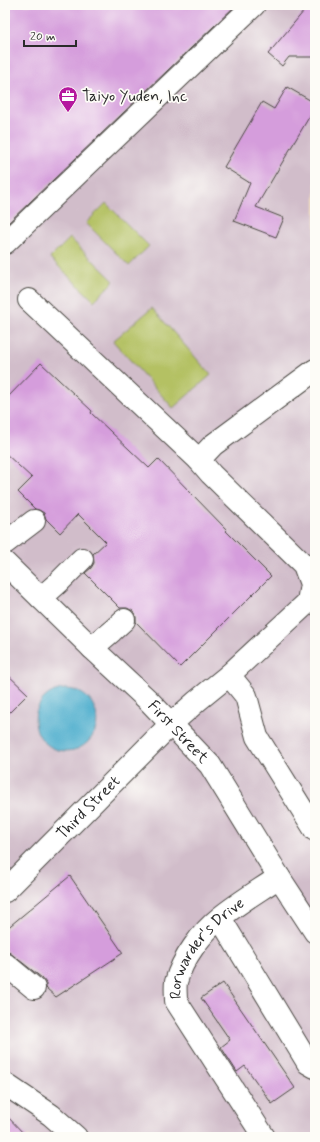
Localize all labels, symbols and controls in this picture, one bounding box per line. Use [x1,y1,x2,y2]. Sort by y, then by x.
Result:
scale bar [24,22,76,48]
text: 20 m [30,29,56,45]
office icon: Taiyo Yuden, Inc [57,85,79,113]
place label: Taiyo Yuden, Inc [82,86,187,107]
street label: First Street [143,696,214,768]
street label: Third Street [52,771,125,844]
street label: Rorwarder's Drive [165,893,248,1000]

